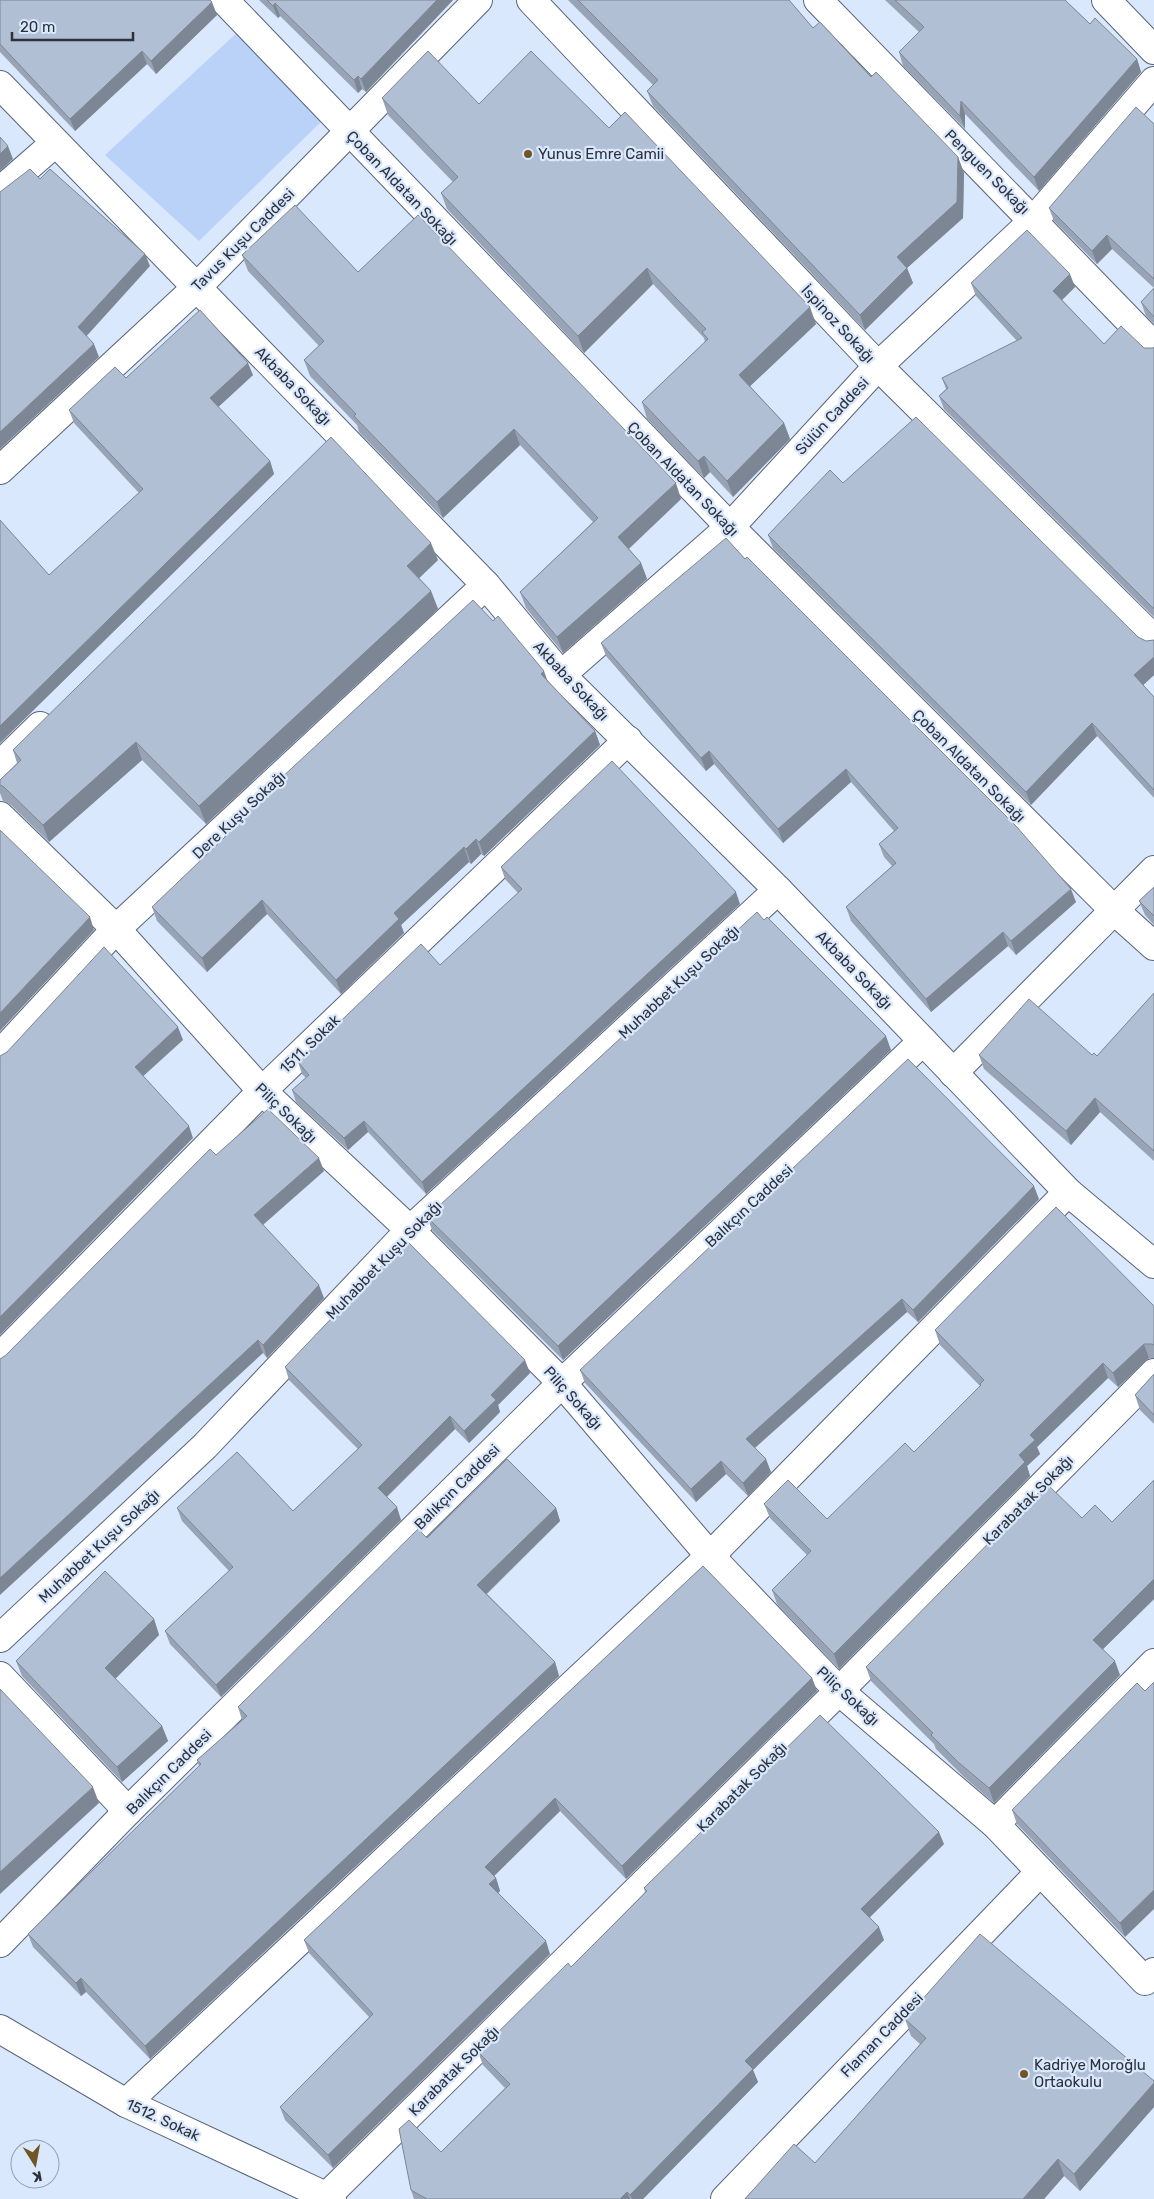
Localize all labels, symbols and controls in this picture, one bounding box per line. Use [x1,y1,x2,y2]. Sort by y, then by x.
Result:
scale bar [12,10,134,42]
text: 20 m [20,18,55,36]
street label: Penguen Sokağı [941,126,1033,218]
street label: Çoban Aldatan Sokağı [343,127,461,249]
place label: Yunus Emre Camii [538,145,664,163]
marker: Yunus Emre Camii [522,148,534,160]
street label: Tavus Kuşu Caddesi [188,185,298,295]
street label: İspinoz Sokağı [797,281,879,367]
street label: Akbaba Sokağı [251,343,335,429]
street label: Sülün Caddesi [791,373,873,459]
street label: Çoban Aldatan Sokağı [624,418,742,540]
street label: Akbaba Sokağı [530,637,612,725]
street label: Çoban Aldatan Sokağı [909,706,1029,826]
street label: Dere Kuşu Sokağı [189,767,289,863]
street label: Muhabbet Kuşu Sokağı [615,921,743,1043]
street label: Akbaba Sokağı [812,927,896,1013]
street label: 1511. Sokak [276,1011,344,1077]
street label: Piliç Sokağı [251,1079,321,1147]
street label: Balıkçın Caddesi [701,1161,797,1251]
street label: Muhabbet Kuşu Sokağı [322,1197,446,1323]
street label: Piliç Sokağı [540,1363,606,1433]
street label: Balıkçın Caddesi [411,1441,503,1533]
street label: Karabatak Sokağı [979,1451,1077,1549]
street label: Muhabbet Kuşu Sokağı [35,1485,163,1607]
street label: Piliç Sokağı [813,1663,883,1729]
street label: Balıkçın Caddesi [123,1726,215,1818]
street label: Karabatak Sokağı [693,1738,791,1836]
street label: Flaman Caddesi [837,1989,927,2081]
street label: Karabatak Sokağı [405,2022,503,2120]
place label: Kadriye Moroğlu Ortaokulu [1034,2056,1146,2091]
marker: Kadriye Moroğlu Ortaokulu [1018,2068,1030,2080]
street label: 1512. Sokak [123,2095,203,2145]
north arrow [10,2139,60,2189]
text: K [31,2167,44,2186]

